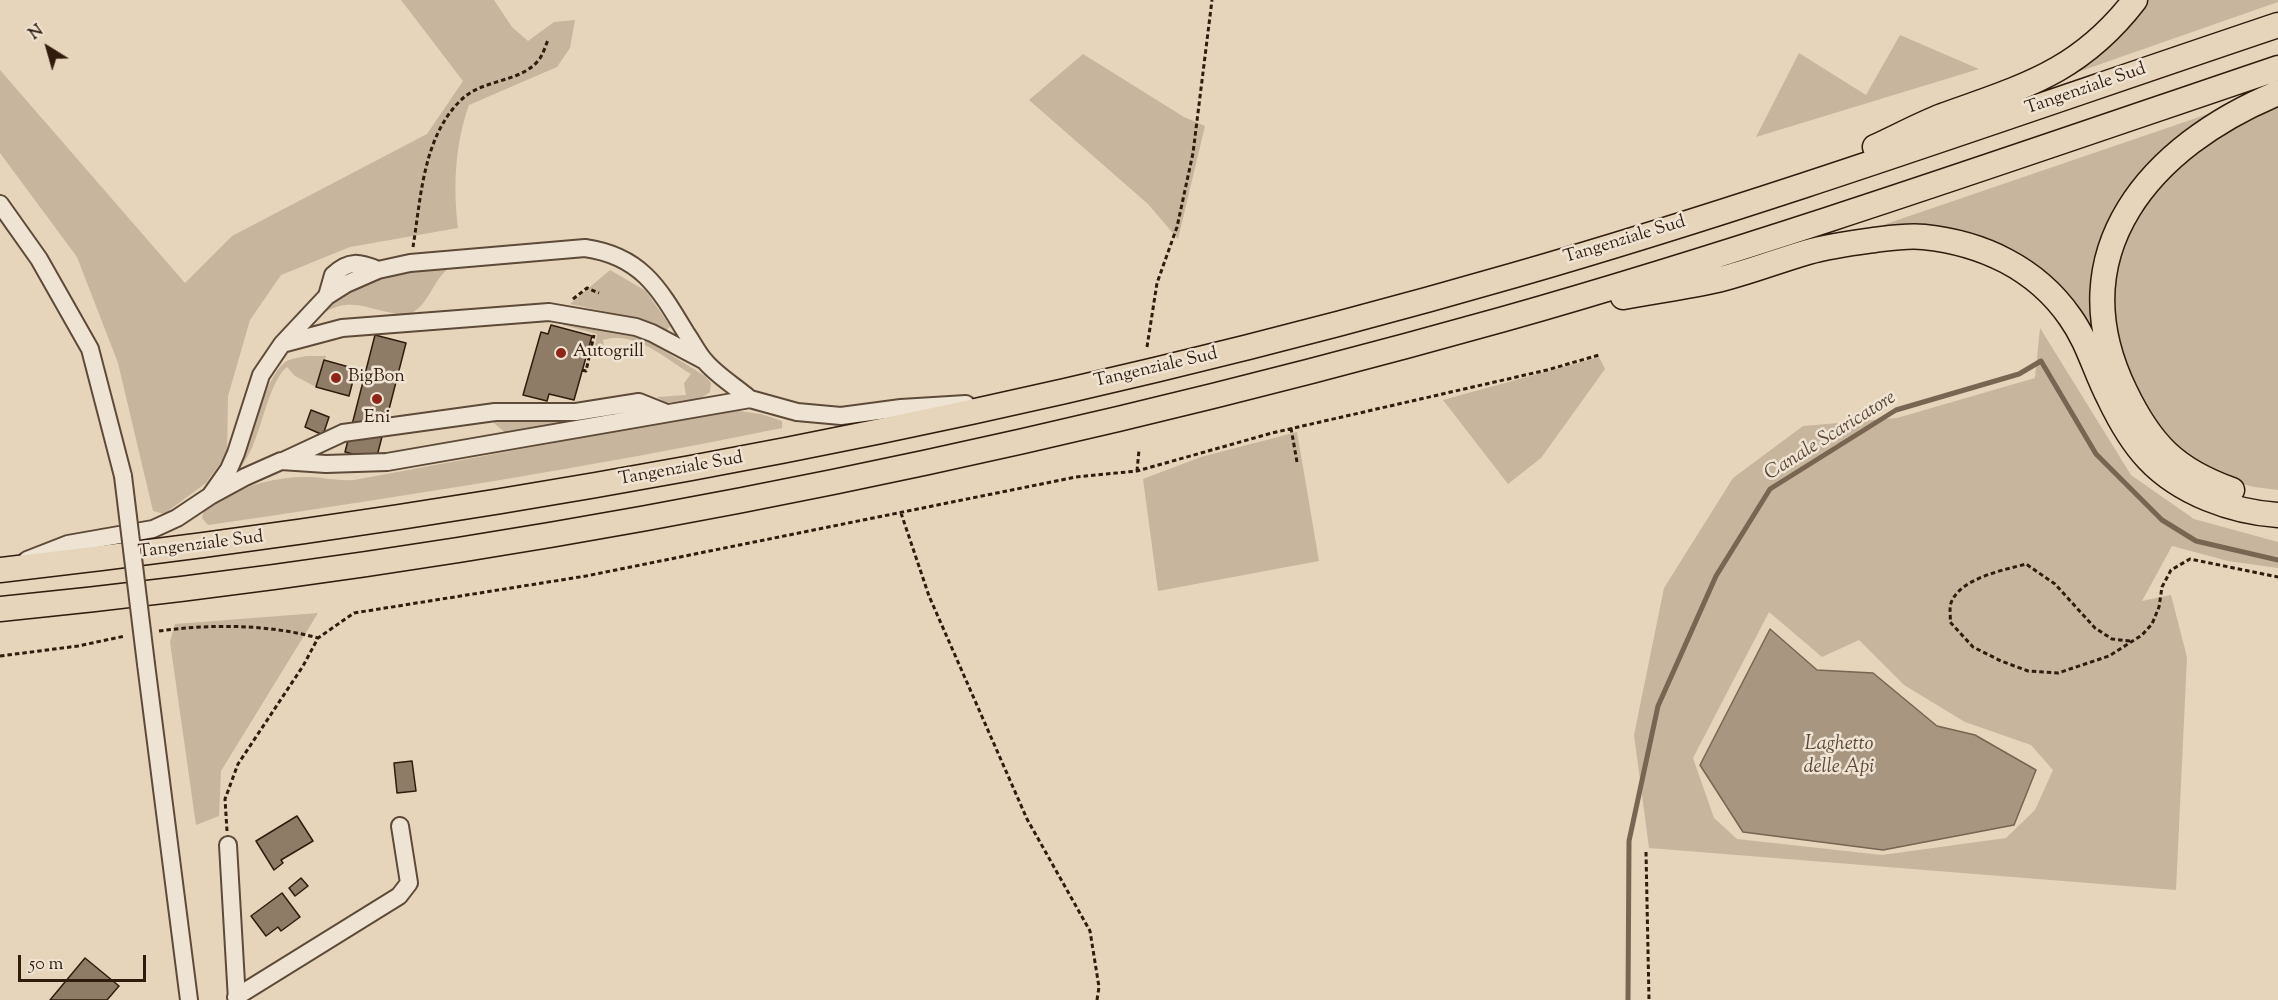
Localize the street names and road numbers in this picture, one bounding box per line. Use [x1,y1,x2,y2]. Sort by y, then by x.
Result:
street label: Tangenziale Sud [2023,59,2149,121]
street label: Tangenziale Sud [1562,212,1688,270]
street label: Tangenziale Sud [1092,344,1220,394]
street label: Tangenziale Sud [617,448,745,492]
street label: Tangenziale Sud [137,528,265,564]

